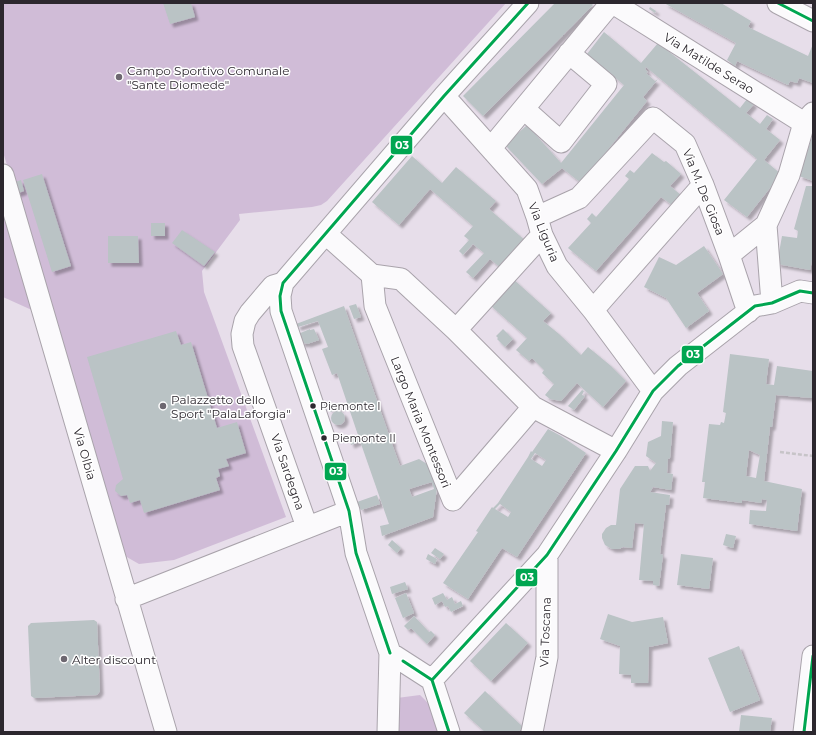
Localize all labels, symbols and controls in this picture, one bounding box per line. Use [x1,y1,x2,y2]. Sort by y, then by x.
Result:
street label: Via Matilde Serao [661,29,757,97]
place label: Campo Sportivo Comunale "Sante Diomede" [127,63,289,92]
marker: Campo Sportivo Comunale "Sante Diomede" [114,72,124,82]
line badge: 03 [390,135,413,155]
text: 03 [395,138,409,152]
street label: Via M. De Giosa [680,147,728,237]
street label: Via Liguria [525,200,563,264]
line badge: 03 [681,345,704,364]
text: 03 [686,347,700,361]
street label: Largo Maria Montessori [388,354,454,490]
place label: Palazzetto dello Sport "PalaLaforgia" [171,392,291,421]
place label: Piemonte I [320,399,381,413]
marker: Palazzetto dello Sport "PalaLaforgia" [158,401,168,411]
marker: Piemonte I [308,401,318,411]
street label: Via Olbia [70,426,100,482]
place label: Piemonte II [332,431,396,445]
street label: Via Sardegna [268,432,308,512]
marker: Piemonte II [319,433,329,443]
line badge: 03 [324,462,347,481]
text: 03 [329,464,343,478]
line badge: 03 [515,568,538,587]
text: 03 [520,570,534,584]
street label: Via Toscana [536,597,554,667]
place label: Alter discount [72,652,156,667]
marker: Alter discount [59,654,69,664]

